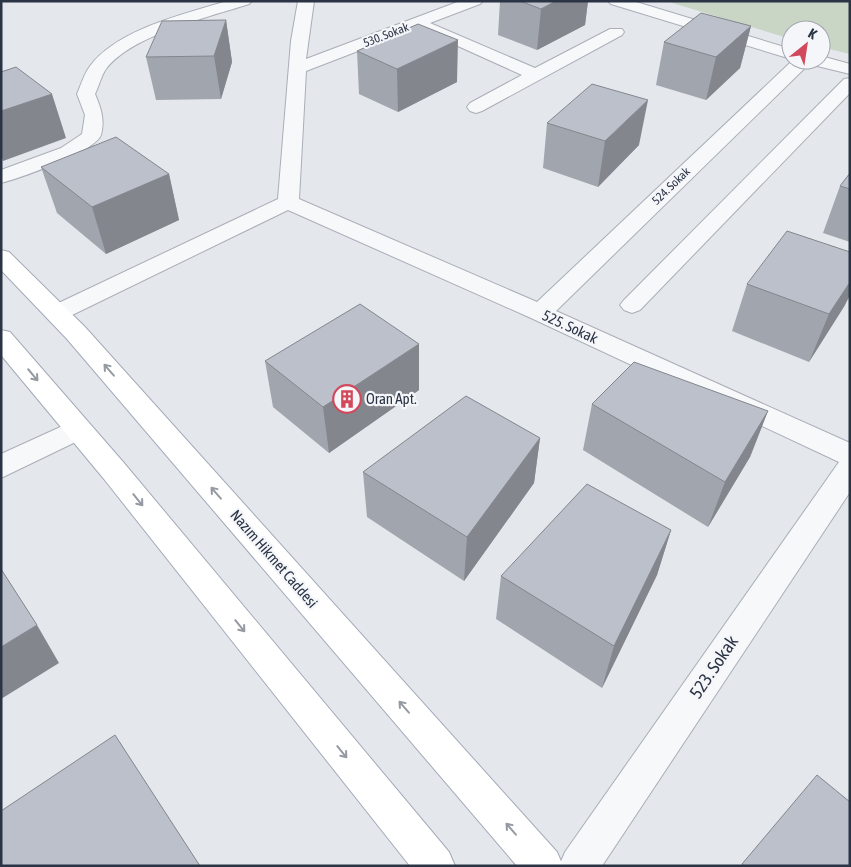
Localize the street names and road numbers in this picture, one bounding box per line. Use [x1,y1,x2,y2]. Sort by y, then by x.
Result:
street label: 530. Sokak [361,20,411,50]
street label: 524. Sokak [649,164,693,208]
street label: 525. Sokak [540,306,601,347]
street label: Nazım Hikmet Caddesi [227,506,321,611]
street label: 523. Sokak [685,631,742,702]

